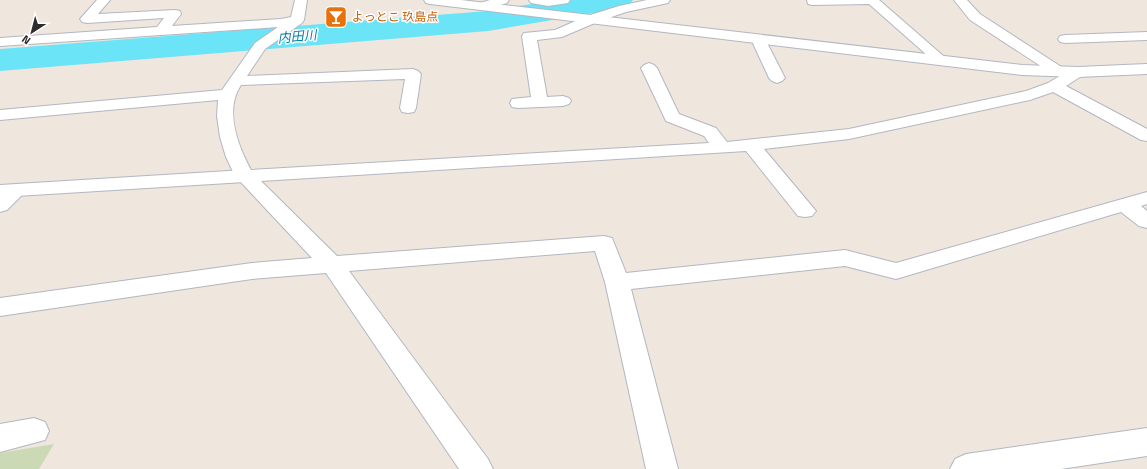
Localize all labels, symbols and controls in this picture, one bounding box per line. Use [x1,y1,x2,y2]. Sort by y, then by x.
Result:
bar icon: よっとこ 玖島点 [323,4,349,30]
place label: よっとこ 玖島点 [352,7,438,26]
north arrow [12,12,52,52]
water label: 内田川 [277,24,319,48]
text: N [18,31,34,49]

